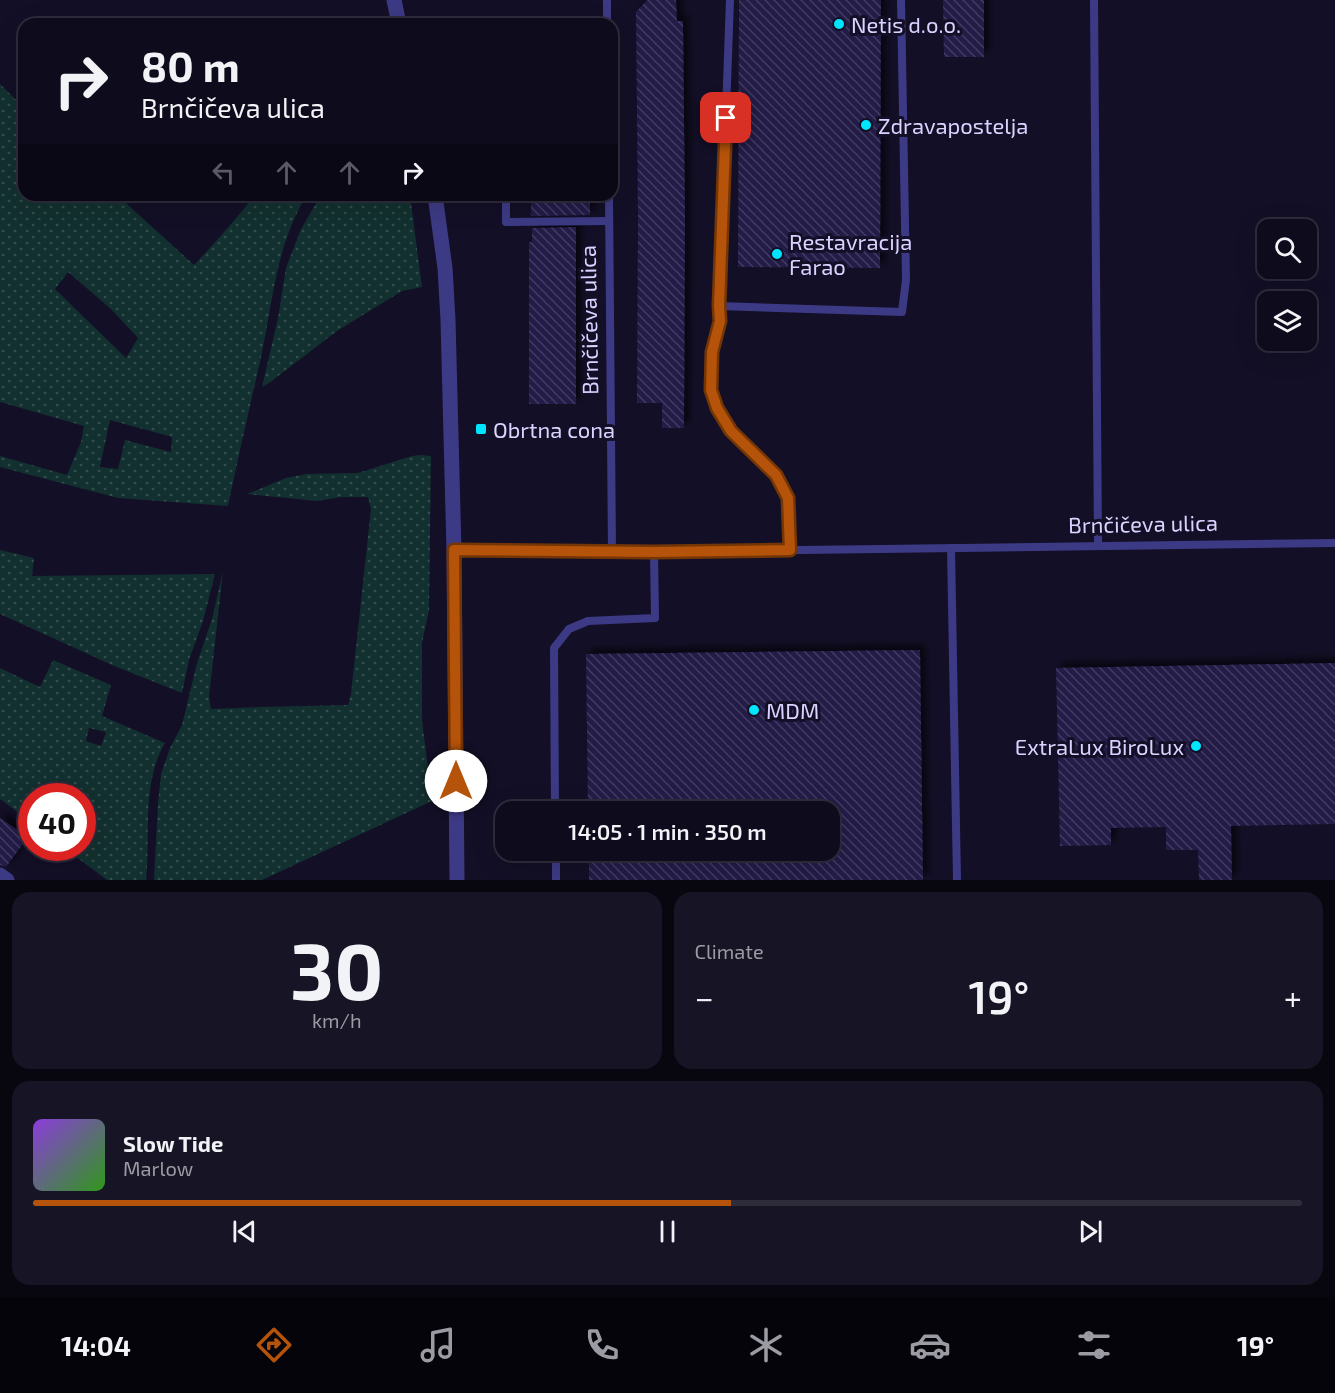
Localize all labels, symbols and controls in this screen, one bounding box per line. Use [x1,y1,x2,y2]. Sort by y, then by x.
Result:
place label: Netis d.o.o. [851,11,961,37]
marker: Netis d.o.o. [832,17,846,31]
text: 80 m [141,40,240,90]
icon: right [42,42,120,120]
text: Brnčičeva ulica [141,91,325,123]
pin [700,92,751,143]
icon: arrive [709,101,742,134]
place label: Zdravapostelja [878,112,1028,139]
marker: Zdravapostelja [859,118,873,132]
icon: left [207,156,240,189]
icon: ahead [270,156,303,189]
icon: ahead [333,156,366,189]
icon: right [396,156,429,189]
map controls [1257,219,1317,351]
button: search [1257,219,1317,279]
place label: Restavracija Farao [789,228,912,279]
street label: Brnčičeva ulica [574,245,602,395]
marker: Restavracija Farao [770,247,784,261]
button: layers [1257,291,1317,351]
place label: Obrtna cona [493,416,615,442]
marker: Obrtna cona [474,422,488,436]
street label: Brnčičeva ulica [1068,509,1218,537]
place label: MDM [766,697,819,723]
marker: MDM [747,703,761,717]
place label: ExtraLux BiroLux [1015,733,1184,759]
marker: ExtraLux BiroLux [1189,739,1203,753]
position arrow [424,749,488,813]
speed limit sign: 40 [18,783,96,861]
text: 14:05 · 1 min · 350 m [568,818,767,844]
text: 30 [290,922,383,1016]
text: Climate [695,939,764,963]
text: 19° [968,969,1029,1023]
text: − [695,977,714,1017]
text: + [1284,977,1302,1017]
text: km/h [312,1008,362,1032]
text: Slow Tide [123,1130,223,1156]
text: Marlow [123,1156,193,1180]
icon: previous [228,1215,261,1248]
icon: pause [651,1215,684,1248]
icon: next [1074,1215,1107,1248]
icon: directions [253,1324,295,1366]
icon: music [417,1324,459,1366]
icon: phone [581,1324,623,1366]
icon: climate [745,1324,787,1366]
icon: car [909,1324,951,1366]
icon: filters [1073,1324,1115,1366]
text: 14:04 [61,1329,131,1361]
text: 19° [1237,1329,1274,1361]

